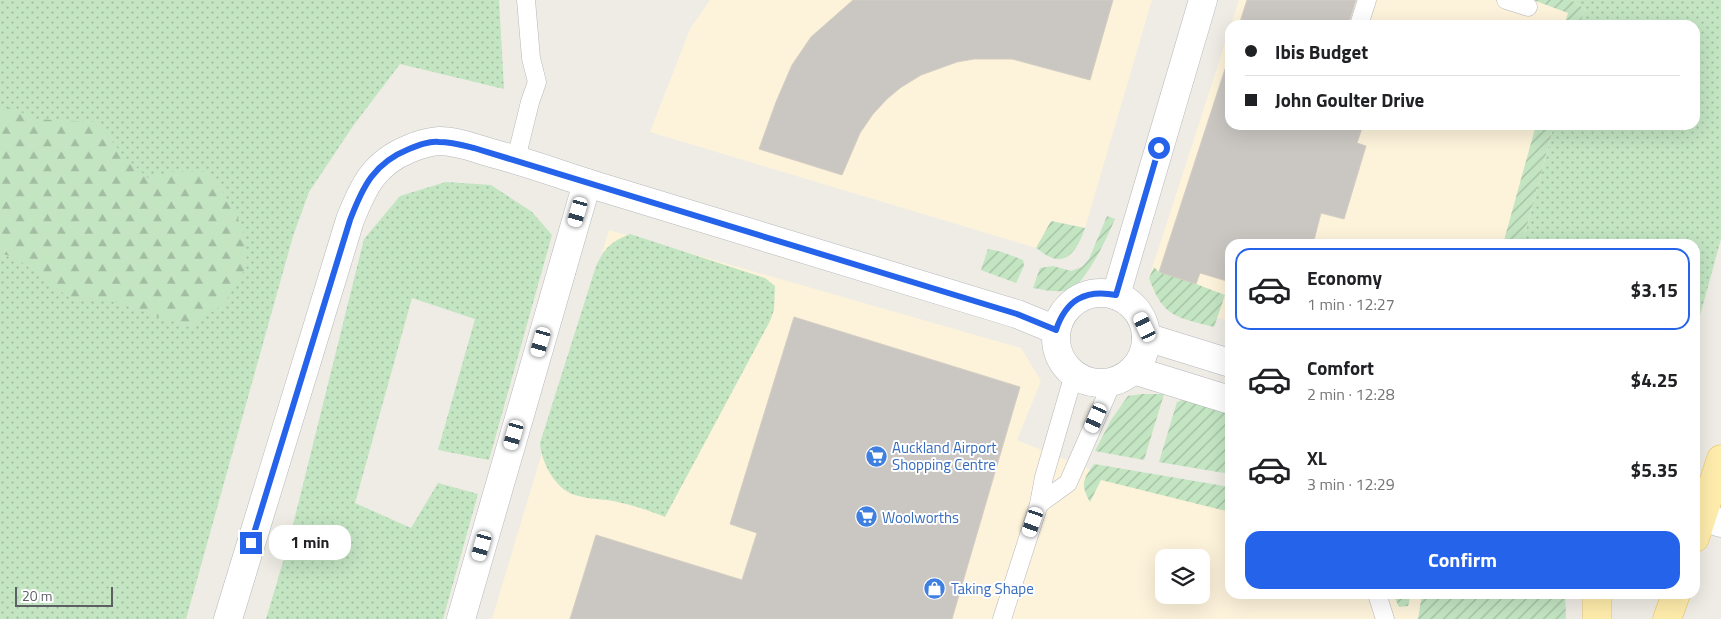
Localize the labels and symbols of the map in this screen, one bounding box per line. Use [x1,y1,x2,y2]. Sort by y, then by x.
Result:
route start [1148,137,1170,159]
car [566,196,589,228]
car [1131,310,1158,344]
car [529,326,552,358]
car [1083,401,1108,435]
car [502,419,525,451]
place label: Auckland Airport Shopping Centre [892,436,997,476]
supermarket icon: Auckland Airport Shopping Centre [864,444,888,468]
supermarket icon: Woolworths [854,505,878,529]
car [1021,505,1044,539]
place label: Woolworths [882,506,959,529]
callout: 1 min [268,526,351,560]
car [470,530,493,562]
route end [240,532,262,554]
shop icon: Taking Shape [923,576,947,600]
place label: Taking Shape [951,577,1034,600]
scale bar [15,584,112,607]

